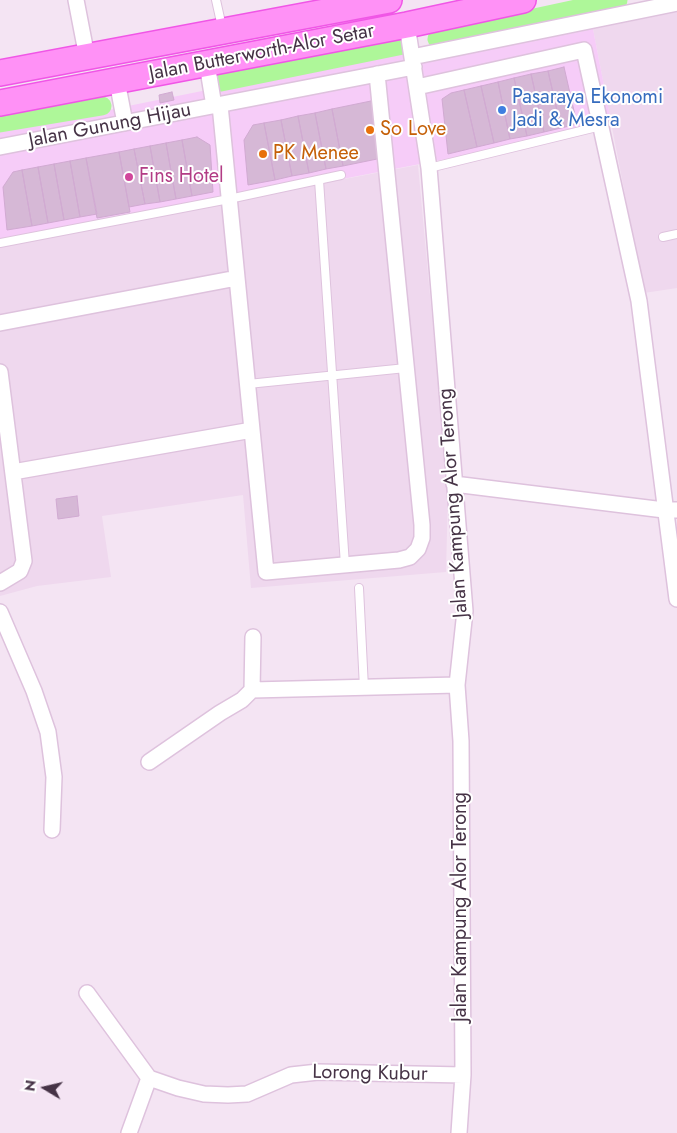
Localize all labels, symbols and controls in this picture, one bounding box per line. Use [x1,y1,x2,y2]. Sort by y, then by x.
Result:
street label: Jalan Butterworth-Alor Setar [147,19,377,87]
place label: Pasaraya Ekonomi Jadi & Mesra [512,86,663,133]
street label: Jalan Gunung Hijau [27,99,193,153]
marker: Pasaraya Ekonomi Jadi & Mesra [496,104,508,116]
place label: So Love [380,118,446,142]
marker: So Love [364,124,376,136]
place label: PK Menee [273,142,359,166]
marker: PK Menee [257,148,269,160]
place label: Fins Hotel [139,165,224,189]
marker: Fins Hotel [123,171,135,183]
street label: Jalan Kampung Alor Terong [434,387,474,619]
street label: Jalan Kampung Alor Terong [449,792,473,1022]
street label: Lorong Kubur [312,1061,428,1087]
north arrow [20,1063,70,1113]
text: N [19,1079,41,1093]

